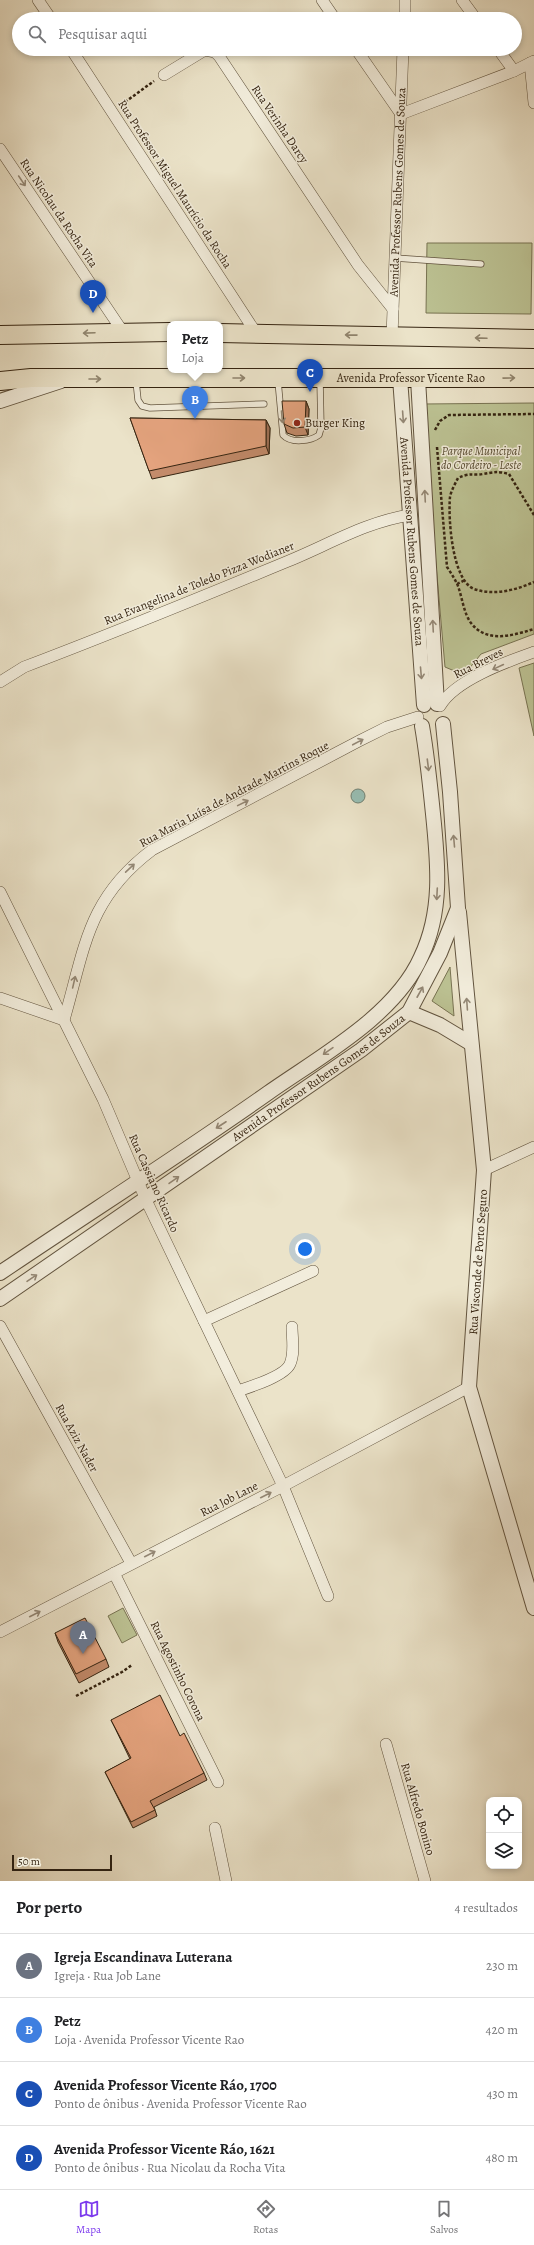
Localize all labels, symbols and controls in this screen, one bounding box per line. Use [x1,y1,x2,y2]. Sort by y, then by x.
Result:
search box [12,12,522,56]
icon: search [26,23,48,45]
text: Pesquisar aqui [58,24,147,44]
street label: Rua Verinha Darcy [248,82,312,167]
street label: Avenida Professor Rubens Gomes de Souza [385,87,410,298]
street label: Rua Professor Miguel Maurício da Rocha [114,97,236,272]
street label: Rua Nicolau da Rocha Vita [17,155,102,271]
one-way arrow [18,175,26,186]
pin: D [80,280,106,313]
popup [167,321,223,373]
one-way arrow [83,329,96,336]
text: Petz [182,329,208,349]
one-way arrow [345,331,358,339]
one-way arrow [475,334,488,342]
text: Loja [182,349,204,366]
pin: C [297,359,323,392]
street label: Avenida Professor Vicente Rao [336,370,485,386]
one-way arrow [502,374,515,382]
one-way arrow [88,375,101,383]
one-way arrow [232,375,245,382]
pin: B [182,386,208,419]
one-way arrow [278,410,285,423]
one-way arrow [400,410,407,423]
place label: Burger King [305,415,365,431]
marker: Burger King [292,418,302,428]
street label: Avenida Professor Rubens Gomes de Souza [396,435,428,647]
park label: Parque Municipal do Cordeiro - Leste [441,443,522,473]
one-way arrow [422,490,429,503]
street label: Rua Evangelina de Toledo Pizza Wodianer [101,537,297,629]
one-way arrow [429,620,436,633]
street label: Rua Breves [450,644,506,682]
one-way arrow [492,664,504,671]
one-way arrow [417,666,424,679]
street label: Rua Maria Luísa de Andrade Martins Roque [136,737,332,851]
one-way arrow [351,738,363,746]
one-way arrow [424,758,432,771]
one-way arrow [236,799,248,806]
one-way arrow [451,835,458,848]
one-way arrow [125,863,135,872]
one-way arrow [434,887,441,900]
one-way arrow [71,976,78,989]
one-way arrow [417,986,424,998]
one-way arrow [464,998,471,1011]
street label: Avenida Professor Rubens Gomes de Souza [228,1010,409,1145]
one-way arrow [322,1047,333,1055]
one-way arrow [216,1121,227,1129]
street label: Rua Cassiano Ricardo [125,1131,183,1235]
one-way arrow [169,1176,180,1184]
street label: Rua Visconde de Porto Seguro [465,1189,491,1335]
your location [295,1239,315,1259]
one-way arrow [26,1273,38,1281]
street label: Rua Aziz Nader [52,1401,103,1475]
street label: Rua Job Lane [197,1478,261,1520]
one-way arrow [260,1491,272,1498]
one-way arrow [143,1549,155,1557]
one-way arrow [28,1610,40,1617]
street label: Rua Agostinho Corona [147,1618,209,1724]
pin: A [70,1621,96,1654]
street label: Rua Alfredo Bonino [397,1761,439,1857]
map controls [486,1797,522,1869]
button: locate [486,1797,522,1833]
button: layers [486,1833,522,1869]
scale bar [12,1853,112,1872]
text: 50 m [18,1854,40,1869]
text: Por perto [16,1896,82,1919]
text: 4 resultados [454,1899,518,1916]
text: Igreja Escandinava Luterana [54,1947,232,1967]
text: A [25,1957,33,1974]
text: 230 m [486,1957,518,1974]
text: Igreja · Rua Job Lane [54,1967,161,1984]
text: Petz [54,2011,81,2031]
text: B [25,2021,33,2038]
text: 420 m [486,2021,518,2038]
text: Loja · Avenida Professor Vicente Rao [54,2031,244,2048]
text: Avenida Professor Vicente Ráo, 1700 [54,2075,277,2095]
text: C [25,2085,33,2102]
text: 430 m [486,2085,518,2102]
text: Ponto de ônibus · Avenida Professor Vicente Rao [54,2095,307,2112]
text: Avenida Professor Vicente Ráo, 1621 [54,2139,275,2159]
text: D [24,2149,34,2166]
text: 480 m [485,2149,518,2166]
text: Ponto de ônibus · Rua Nicolau da Rocha Vita [54,2159,286,2176]
tab: Mapa [76,2198,101,2237]
tab: Rotas [253,2198,278,2237]
tab: Salvos [430,2198,458,2237]

